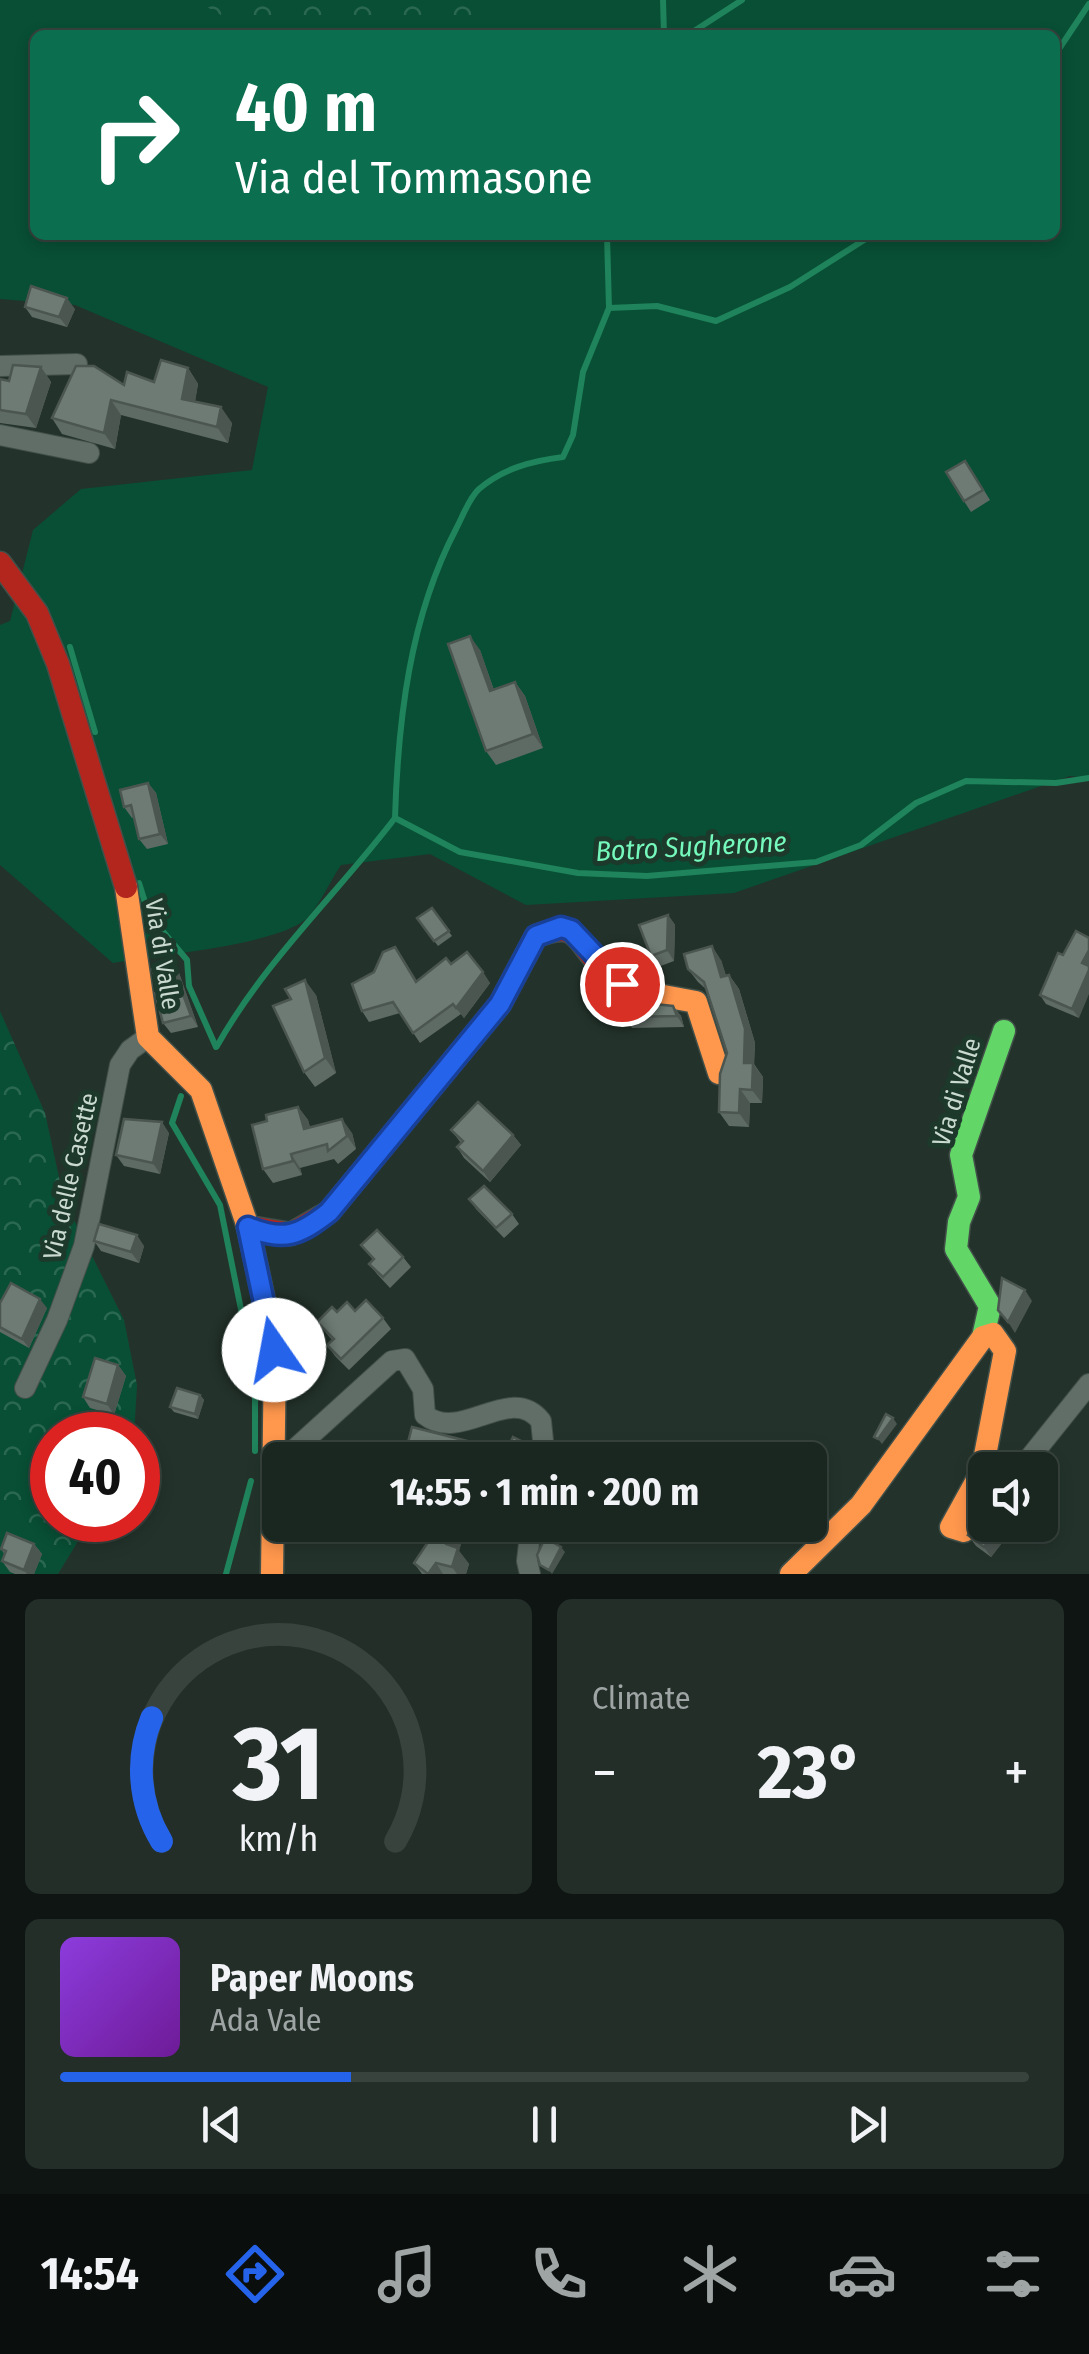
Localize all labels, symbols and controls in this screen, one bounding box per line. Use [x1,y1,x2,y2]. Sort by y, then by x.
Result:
text: 40 m [235,66,377,150]
icon: right [70,70,200,200]
text: Via del Tommasone [235,151,592,205]
water label: Botro Sugherone [595,825,787,868]
street label: Via di Valle [138,897,186,1012]
pin [580,942,665,1027]
icon: arrive [595,957,650,1012]
street label: Via di Valle [926,1034,988,1150]
street label: Via delle Casette [37,1090,105,1262]
position arrow [222,1298,326,1402]
speed limit sign: 40 [30,1412,160,1542]
map controls [968,1452,1058,1542]
button: sound [968,1452,1058,1542]
text: 14:55 · 1 min · 200 m [390,1469,699,1515]
text: Climate [592,1679,691,1717]
text: 31 [232,1702,324,1827]
text: 23° [758,1728,863,1818]
text: − [592,1740,617,1806]
text: + [1004,1740,1029,1806]
text: km/h [239,1818,318,1860]
text: Paper Moons [210,1955,414,2001]
text: Ada Vale [210,2001,322,2039]
icon: previous [194,2097,249,2152]
icon: pause [517,2097,572,2152]
icon: next [840,2097,895,2152]
icon: directions [220,2239,290,2309]
icon: music [372,2239,442,2309]
icon: phone [524,2239,594,2309]
icon: climate [675,2239,745,2309]
icon: car [827,2239,897,2309]
icon: filters [978,2239,1048,2309]
text: 14:54 [41,2247,139,2301]

